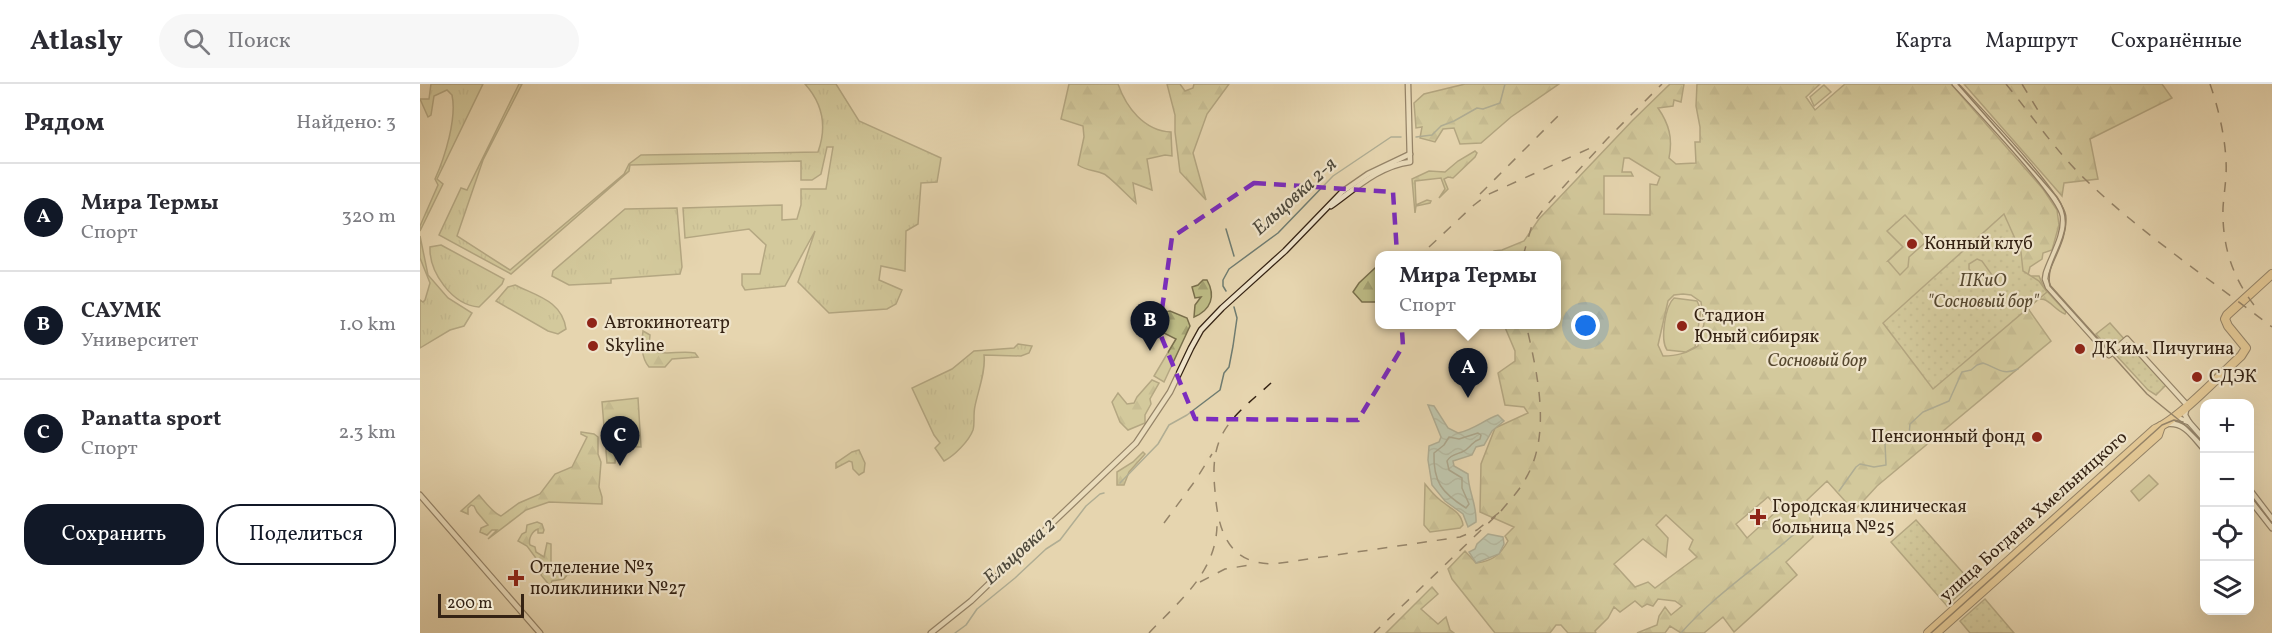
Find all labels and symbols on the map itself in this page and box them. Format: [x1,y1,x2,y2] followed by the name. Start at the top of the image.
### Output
[1246,151,1344,243] water label: Ельцовка 2-я
[1924,232,2033,257] place label: Конный клуб
[1905,237,1919,251] marker: Конный клуб
[1927,269,2040,315] park label: ПКиО "Сосновый бор"
[1130,302,1170,351] pin: B
[1694,304,1820,350] place label: Стадион Юный сибиряк
[604,311,730,336] place label: Автокинотеатр
[1571,311,1600,340] your location
[585,316,599,330] marker: Автокинотеатр
[1675,319,1689,333] marker: Стадион Юный сибиряк
[605,334,665,359] place label: Skyline
[2092,337,2234,362] place label: ДК им. Пичугина
[586,339,600,353] marker: Skyline
[2073,342,2087,356] marker: ДК им. Пичугина
[1448,348,1488,398] pin: A
[1767,349,1867,374] park label: Сосновый бор
[2209,365,2257,390] place label: СДЭК
[2190,370,2204,384] marker: СДЭК
[600,416,640,466] pin: C
[1871,425,2025,450] place label: Пенсионный фонд
[1935,426,2133,608] street label: улица Богдана Хмельницкого
[2030,430,2044,444] marker: Пенсионный фонд
[1772,495,1967,541] place label: Городская клиническая больница №25
[1749,508,1767,526] marker: Городская клиническая больница №25
[978,512,1062,592] water label: Ельцовка 2
[530,556,686,602] place label: Отделение №3 поликлиники №27
[507,569,525,587] marker: Отделение №3 поликлиники №27
[438,591,524,618] scale bar

